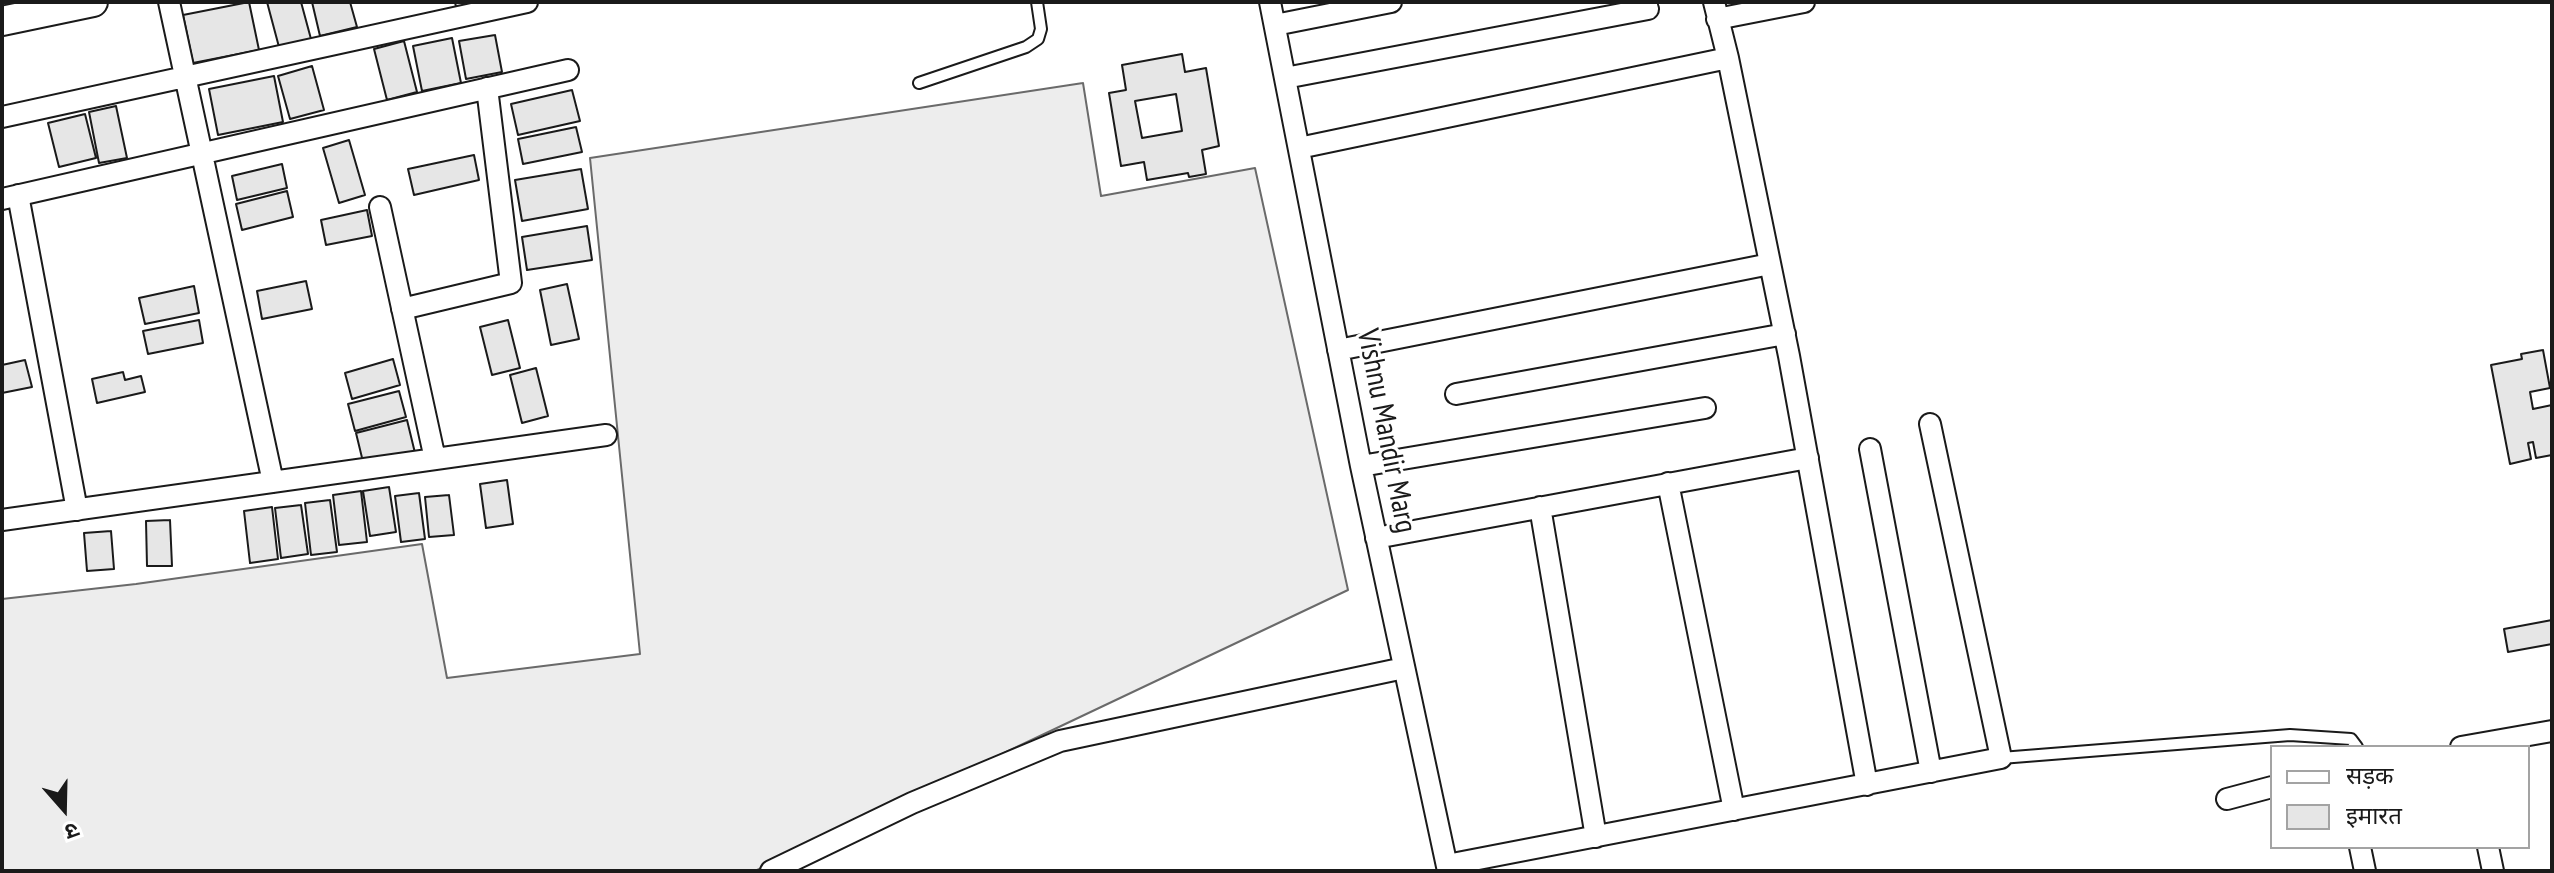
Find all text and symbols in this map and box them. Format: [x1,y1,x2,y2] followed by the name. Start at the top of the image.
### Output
[1349,326,1423,536] street label: Vishnu Mandir Marg
[2270,745,2530,849] legend
[2346,760,2394,791] text: सड़क
[24,769,104,849] north arrow
[2346,800,2402,831] text: इमारत
[61,816,83,847] text: उ

